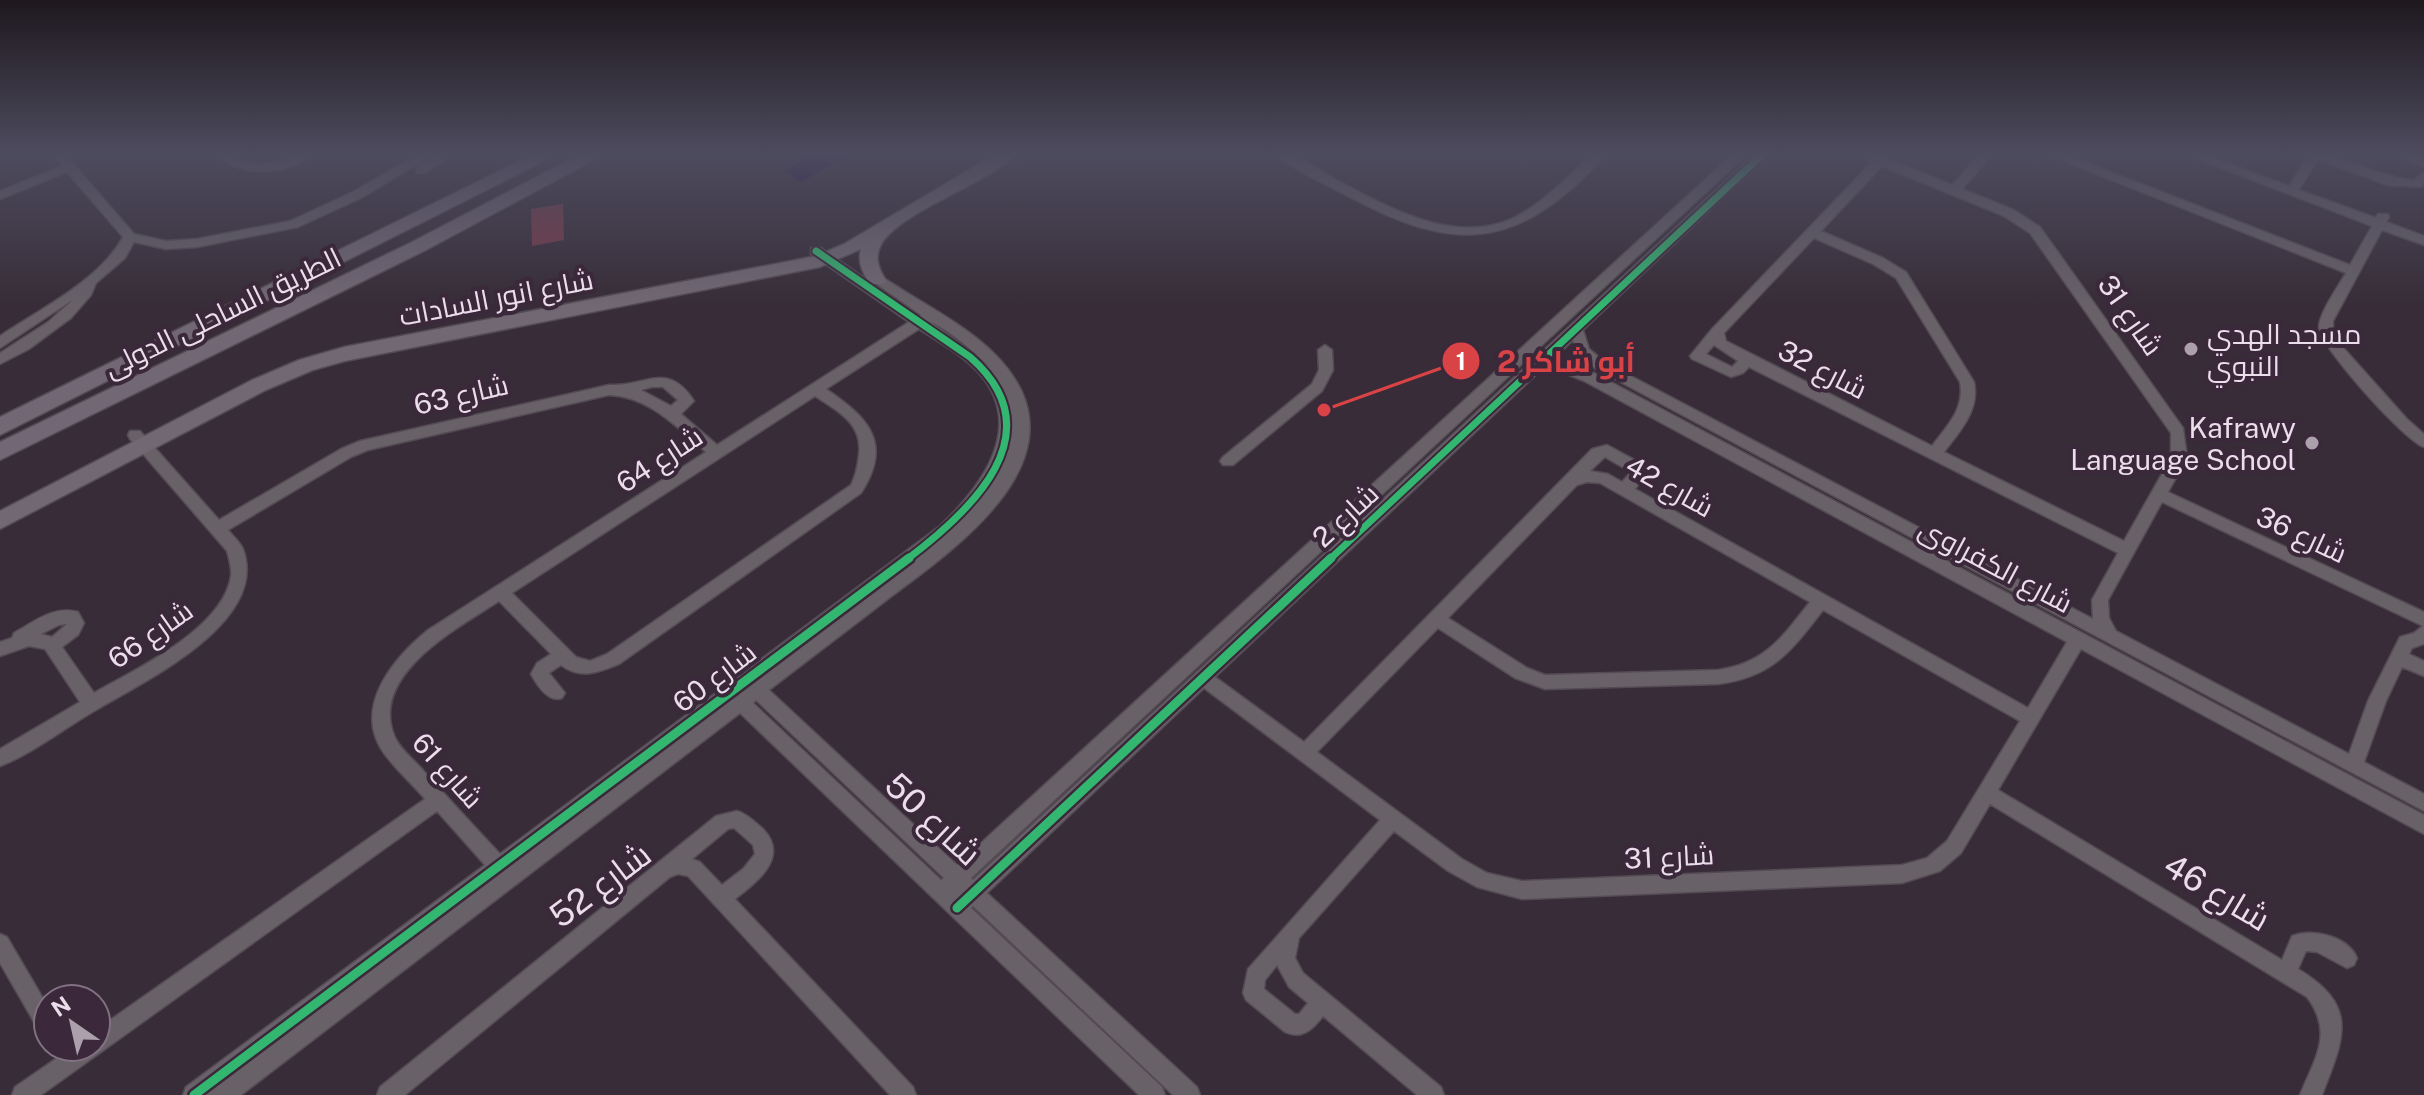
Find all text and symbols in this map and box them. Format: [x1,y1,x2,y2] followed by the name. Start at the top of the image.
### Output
[98,240,346,385] street label: الطريق الساحلى الدولى
[396,262,596,335] street label: شارع انور السادات
[2089,269,2170,363] street label: شارع 31
[2207,317,2362,388] place label: مسجد الهدي النبوي
[1772,333,1873,408] street label: شارع 32
[1441,334,1651,388] callout: أبو شاكر 2
[2182,340,2200,358] marker: مسجد الهدي النبوي
[1497,342,1635,380] text: أبو شاكر 2
[1456,347,1466,375] text: 1
[411,367,512,424] street label: شارع 63
[2070,411,2296,476] place label: Kafrawy Language School
[610,419,710,502] street label: شارع 64
[2303,434,2321,452] marker: Kafrawy Language School
[1619,448,1720,526] street label: شارع 42
[1305,476,1387,556] street label: شارع 2
[2250,499,2352,572] street label: شارع 36
[1912,511,2078,622] street label: شارع الكفراوى
[101,593,200,677] street label: شارع 66
[666,635,764,721] street label: شارع 60
[403,726,490,816] street label: شارع 61
[875,765,989,876] street label: شارع 50
[542,834,660,938] street label: شارع 52
[1623,837,1715,878] street label: شارع 31
[2155,845,2277,942] street label: شارع 46
[32,983,112,1063] north arrow
[46,991,75,1022] text: N

